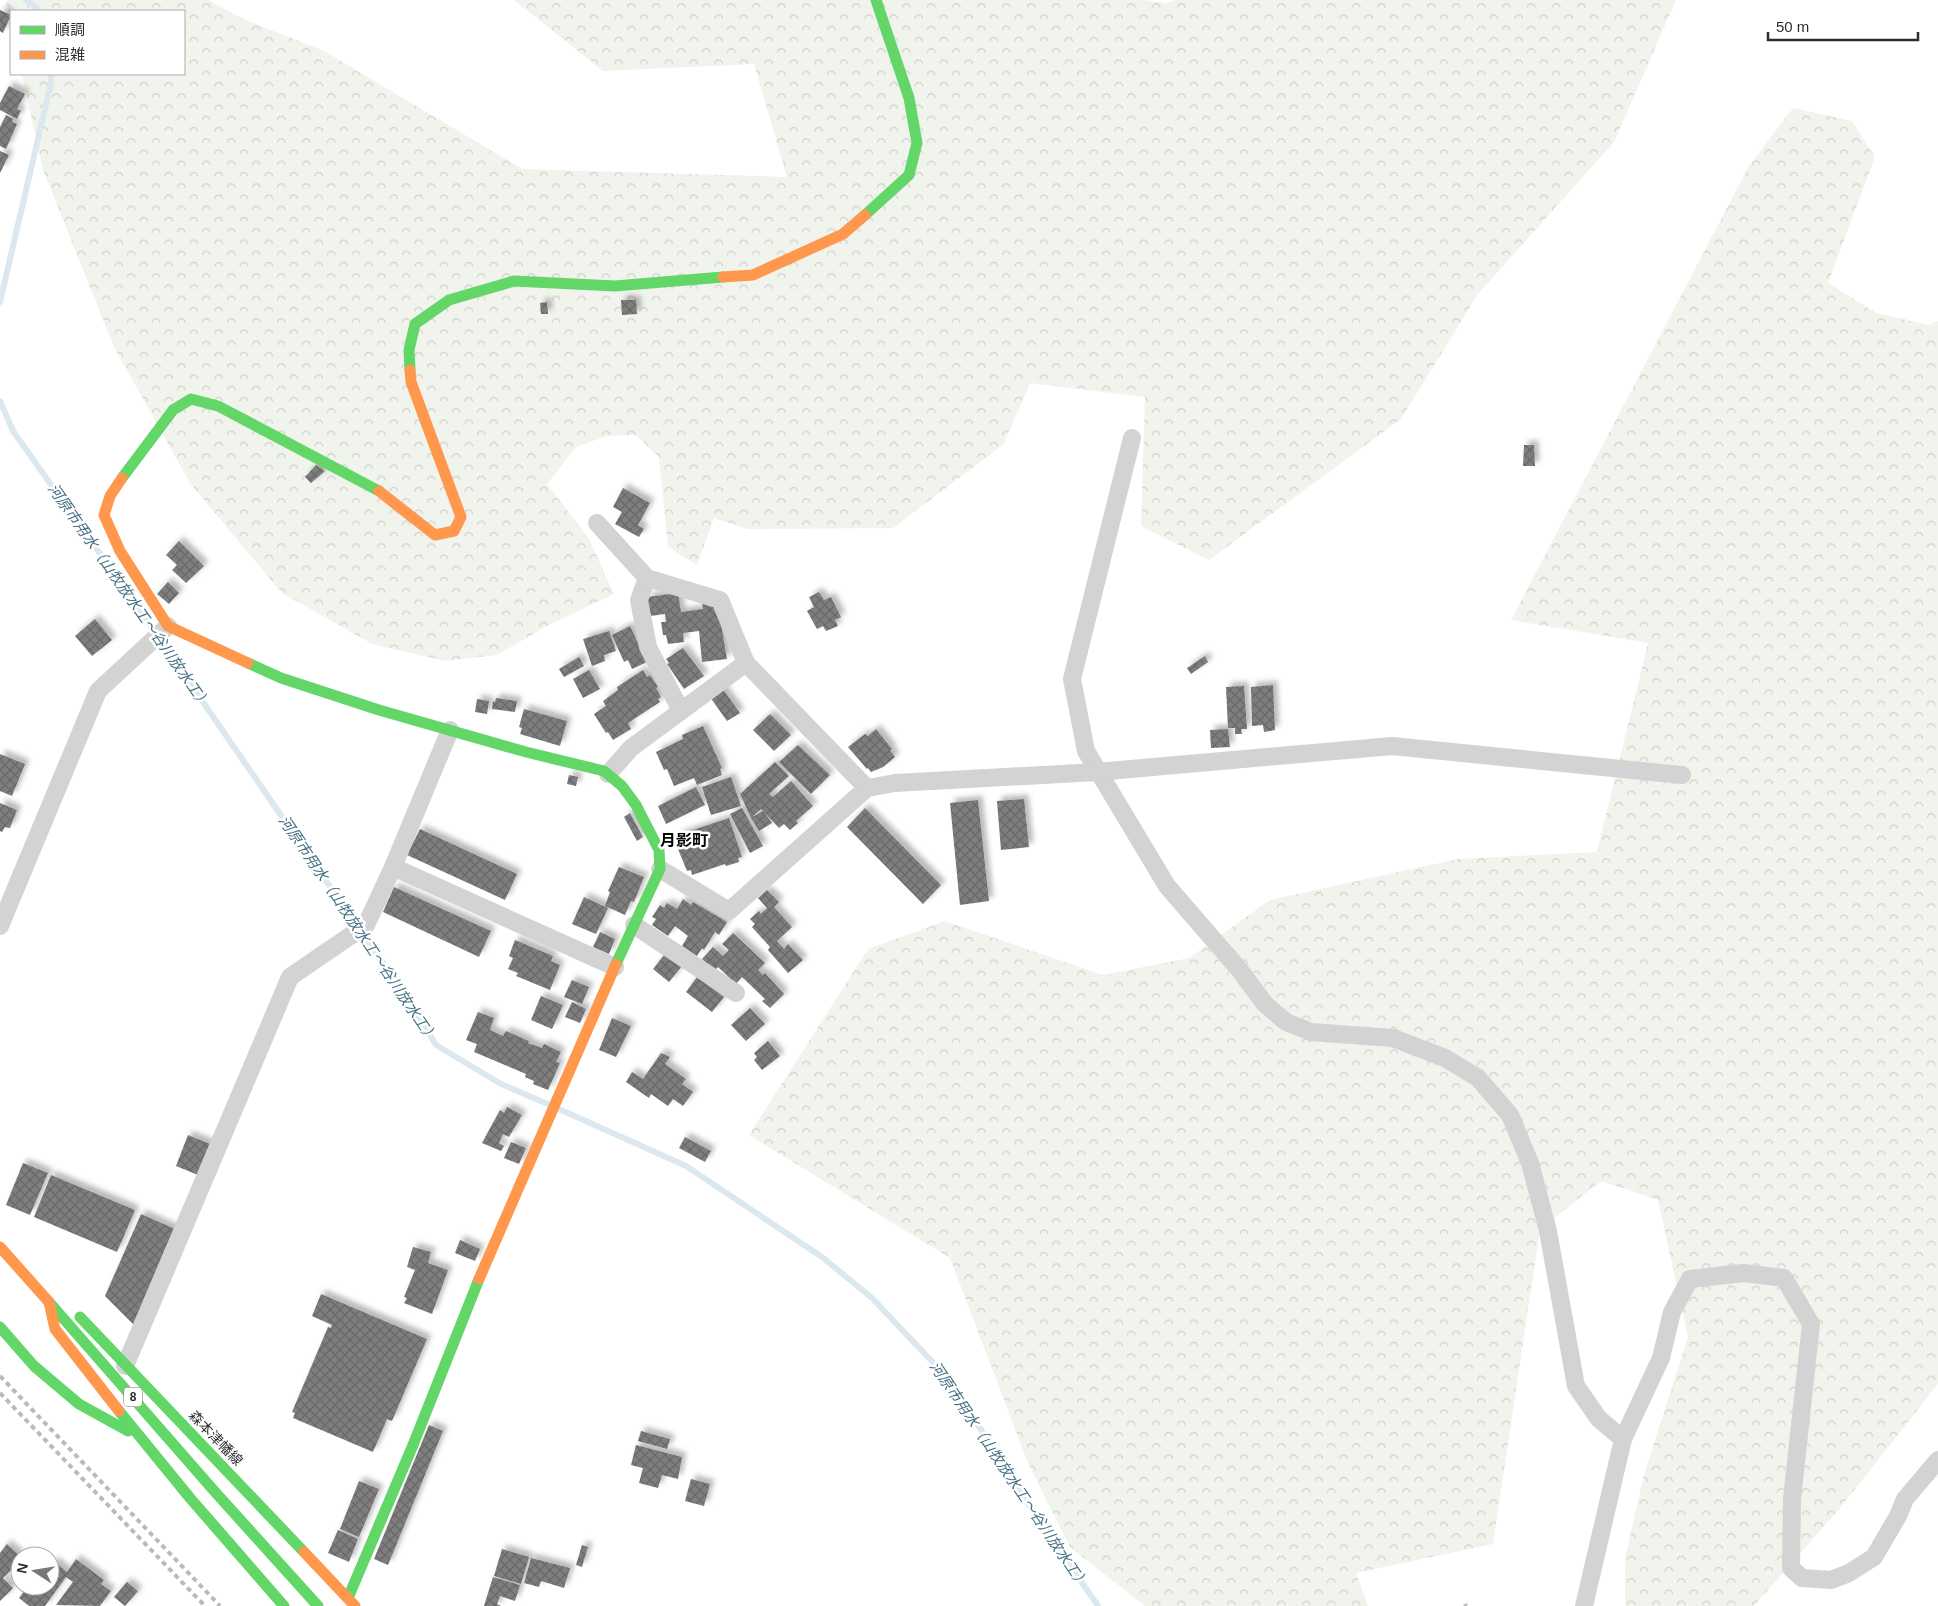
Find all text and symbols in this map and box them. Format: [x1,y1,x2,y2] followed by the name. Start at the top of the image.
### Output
[10,10,185,75] legend
[1768,10,1918,42] scale bar
[1776,18,1809,35] text: 50 m
[55,21,85,38] text: 順調
[55,46,85,63] text: 混雑
[45,480,214,711] water label: 河原市用水（山牧放水工～谷川放水工）
[276,812,441,1045] water label: 河原市用水（山牧放水工～谷川放水工）
[660,832,708,849] district label: 月影町
[927,1358,1092,1591] water label: 河原市用水（山牧放水工～谷川放水工）
[124,1388,142,1406] road number: 8
[186,1407,246,1469] street label: 森本津幡線
[10,1546,60,1596] north arrow
[13,1562,31,1575] text: N

